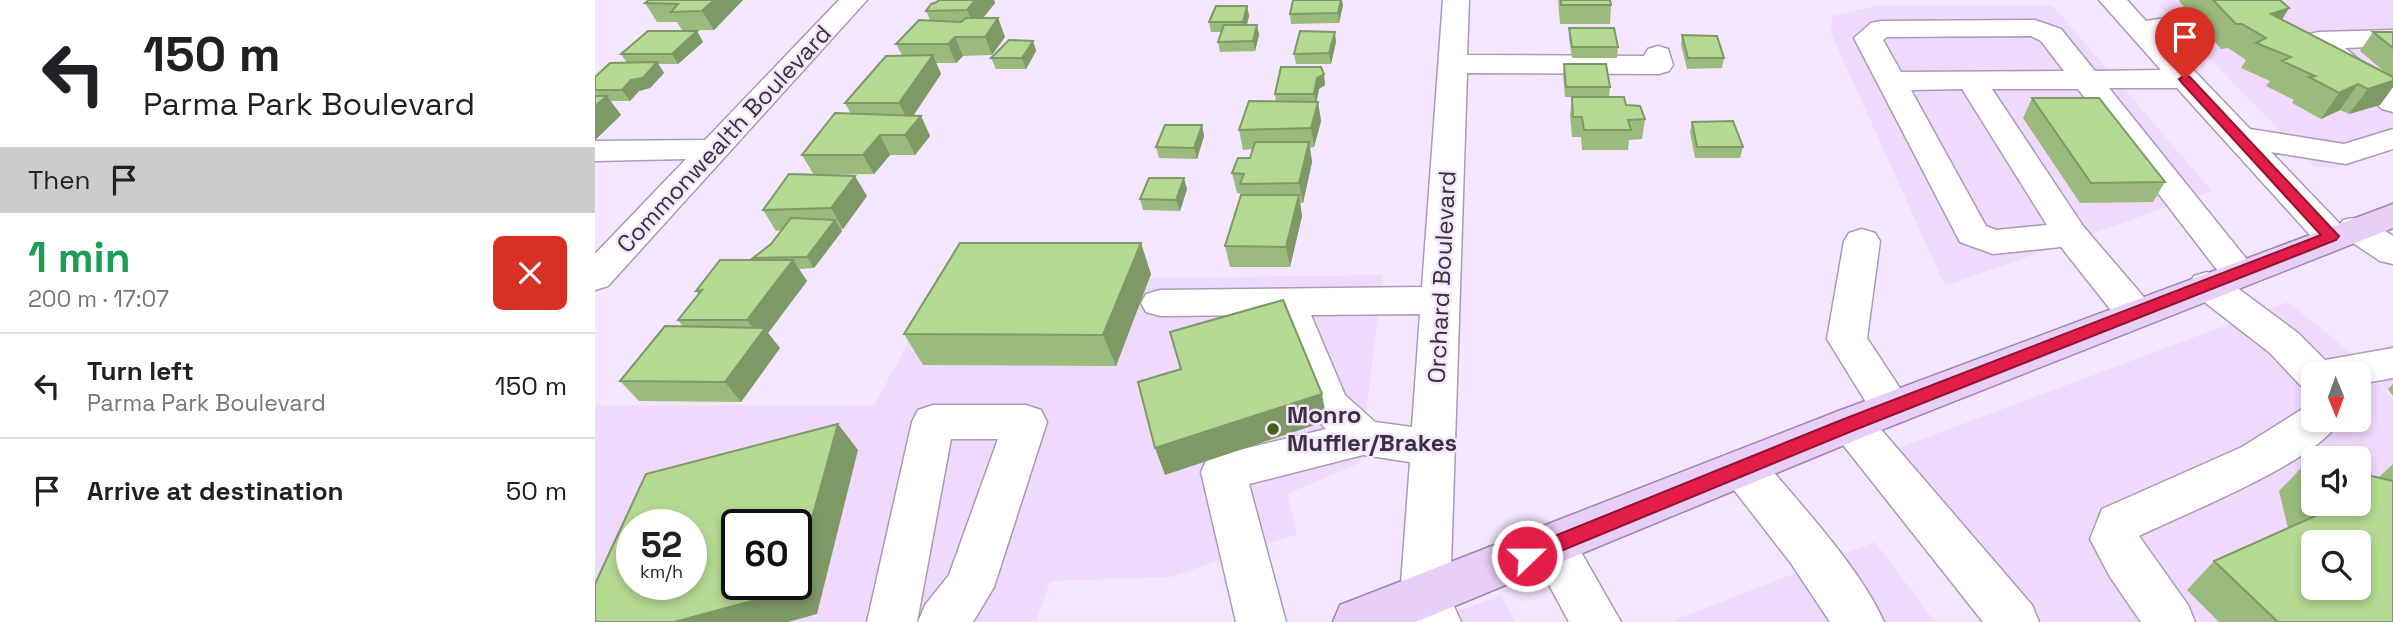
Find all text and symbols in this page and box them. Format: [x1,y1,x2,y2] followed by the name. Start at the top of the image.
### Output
[2155,7,2215,79] pin
[610,18,838,259] street label: Commonwealth Boulevard
[2166,18,2204,56] icon: arrive
[143,23,281,85] text: 150 m
[28,28,119,119] icon: left
[143,84,475,124] text: Parma Park Boulevard
[105,161,143,199] icon: arrive
[28,163,91,197] text: Then
[1420,170,1463,384] street label: Orchard Boulevard
[28,231,131,284] text: 1 min
[493,236,567,310] button: close
[28,284,169,314] text: 200 m · 17:07
[87,354,194,388] text: Turn left
[2301,362,2371,432] north arrow
[2301,362,2371,600] map controls
[28,367,66,405] icon: left
[495,369,567,403] text: 150 m
[87,388,326,418] text: Parma Park Boulevard
[1287,399,1457,458] place label: Monro Muffler/Brakes
[1265,421,1281,437] marker: Monro Muffler/Brakes
[2301,446,2371,516] button: sound
[28,472,66,510] icon: arrive
[87,474,344,508] text: Arrive at destination
[506,474,567,508] text: 50 m
[721,509,812,600] speed limit sign: 60
[1490,519,1564,593] position arrow
[641,523,682,567] text: 52
[2301,530,2371,600] button: search
[640,560,683,583] text: km/h

